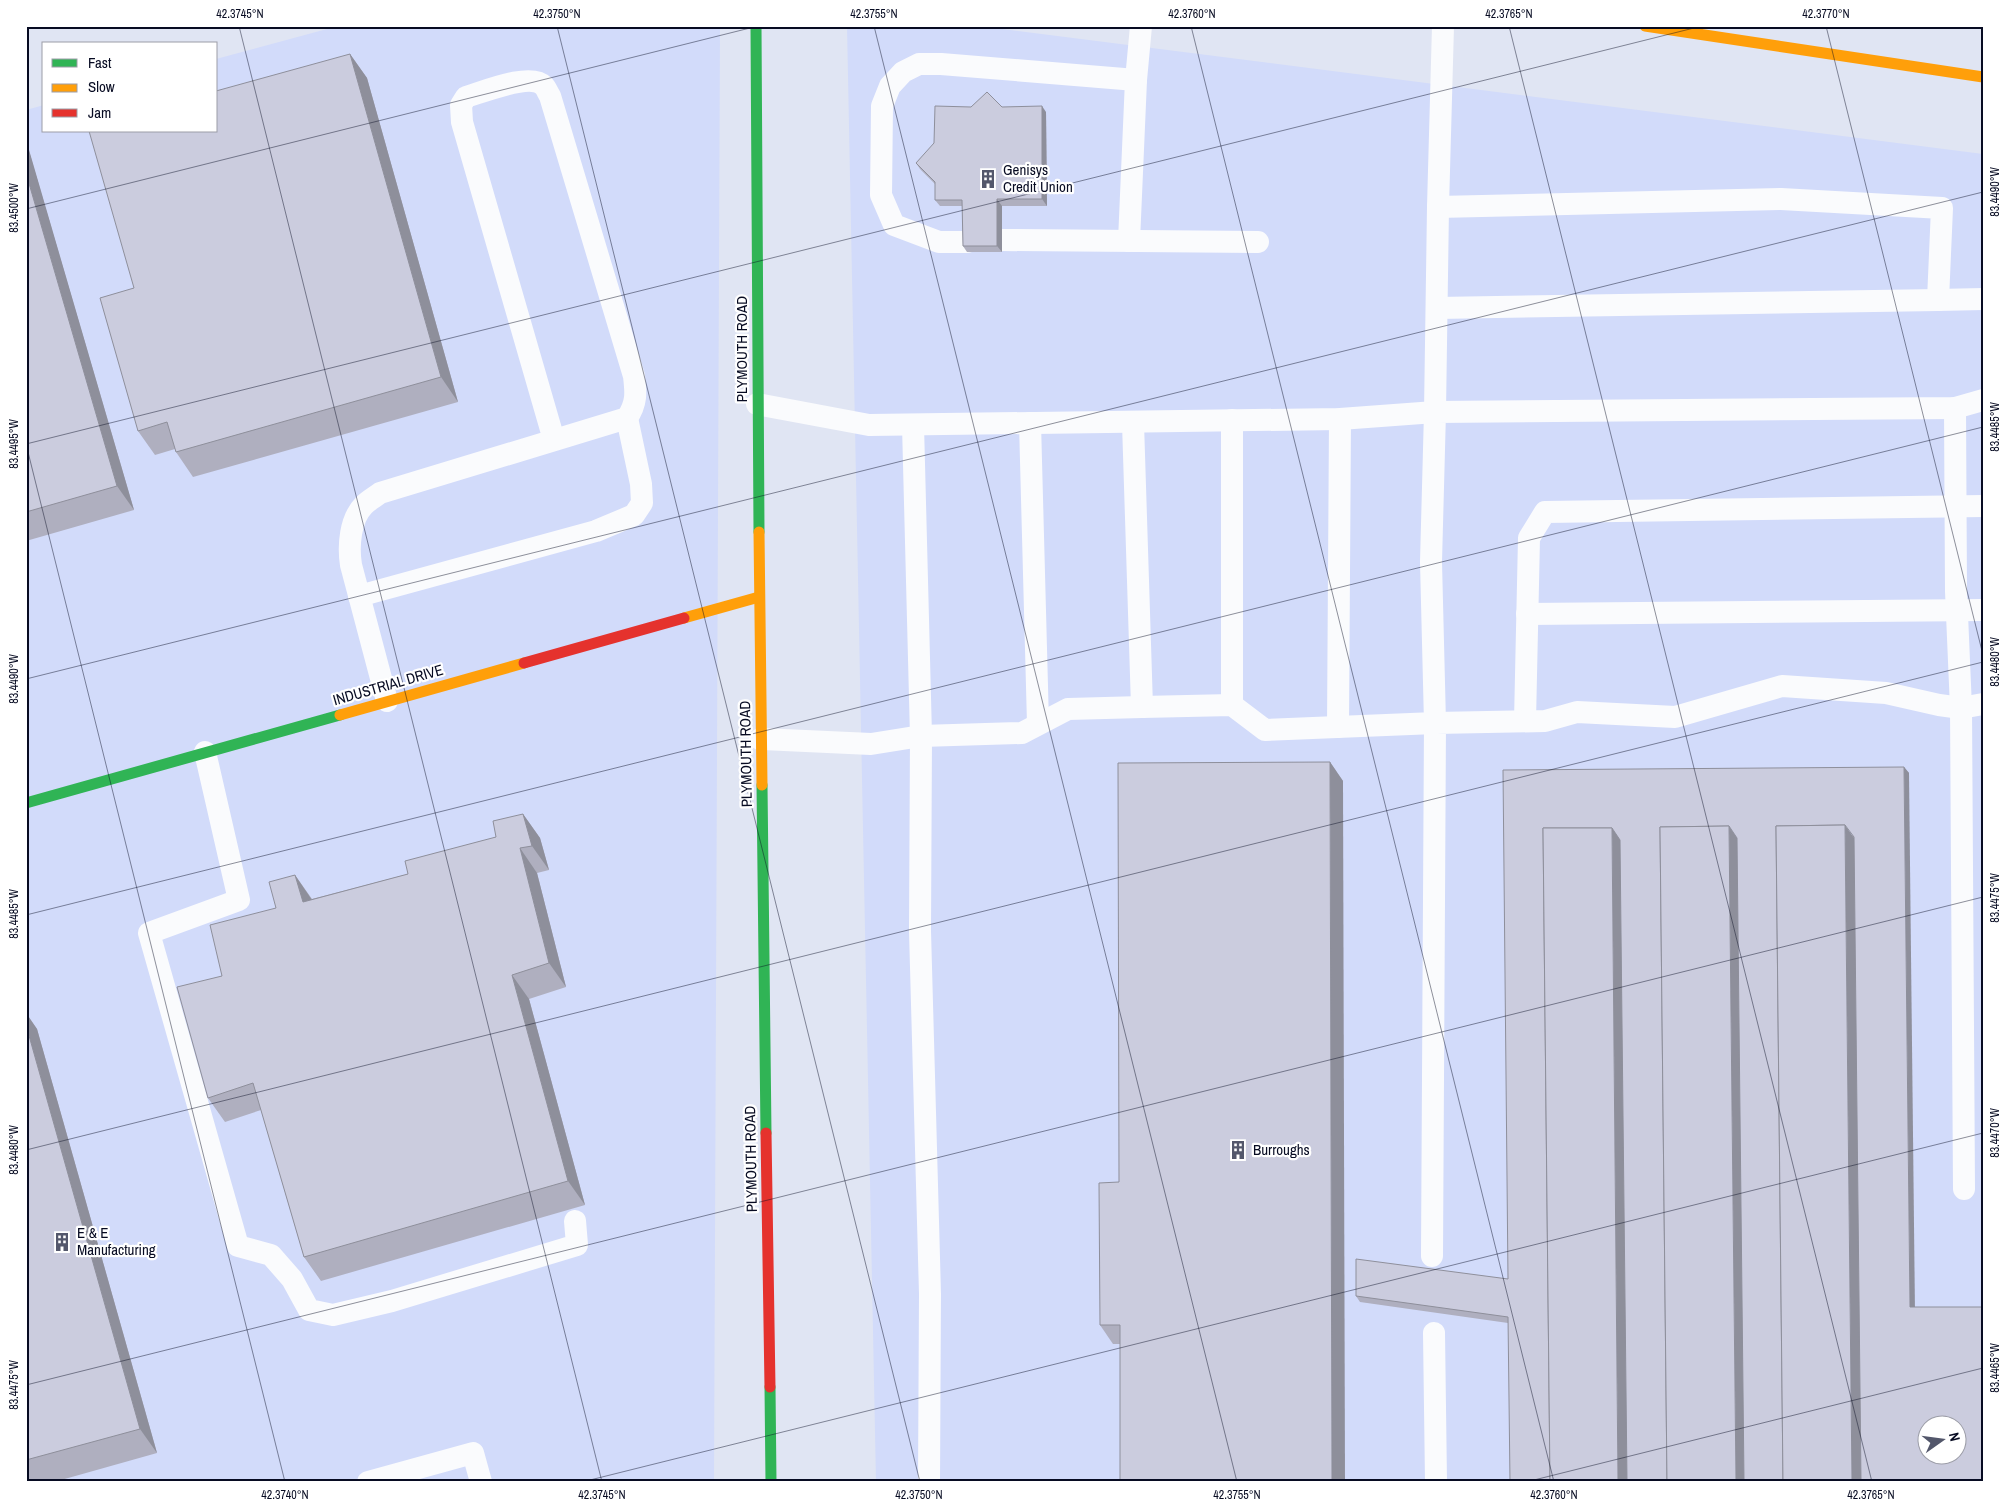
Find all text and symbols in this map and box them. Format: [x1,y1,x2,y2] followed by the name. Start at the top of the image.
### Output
[216,6,264,22] text: 42.3745°N
[533,6,581,22] text: 42.3750°N
[850,6,898,22] text: 42.3755°N
[1168,6,1216,22] text: 42.3760°N
[1485,6,1533,22] text: 42.3765°N
[1802,6,1850,22] text: 42.3770°N
[42,42,218,132] legend
[88,52,112,73] text: Fast
[88,76,115,97] text: Slow
[88,102,111,123] text: Jam
[1003,159,1073,197] place label: Genisys Credit Union
[1987,166,2003,217] text: 83.4490°W
[977,168,999,190] building icon: Genisys Credit Union
[6,182,22,233] text: 83.4500°W
[731,296,752,402] street label: PLYMOUTH ROAD
[1987,401,2003,452] text: 83.4485°W
[6,418,22,469] text: 83.4495°W
[1987,636,2003,687] text: 83.4480°W
[6,653,22,704] text: 83.4490°W
[330,659,445,710] street label: INDUSTRIAL DRIVE
[734,701,757,807] street label: PLYMOUTH ROAD
[1987,872,2003,923] text: 83.4475°W
[6,888,22,939] text: 83.4485°W
[739,1106,762,1212] street label: PLYMOUTH ROAD
[1987,1107,2003,1158] text: 83.4470°W
[6,1124,22,1175] text: 83.4480°W
[1227,1139,1249,1161] building icon: Burroughs
[1253,1139,1310,1160] place label: Burroughs
[77,1222,156,1260] place label: E & E Manufacturing
[51,1231,73,1253] building icon: E & E Manufacturing
[1987,1342,2003,1393] text: 83.4465°W
[6,1359,22,1410] text: 83.4475°W
[1916,1416,1966,1466] north arrow
[1945,1431,1964,1443] text: N
[261,1487,309,1503] text: 42.3740°N
[578,1487,626,1503] text: 42.3745°N
[895,1487,943,1503] text: 42.3750°N
[1213,1487,1261,1503] text: 42.3755°N
[1530,1487,1578,1503] text: 42.3760°N
[1847,1487,1895,1503] text: 42.3765°N

